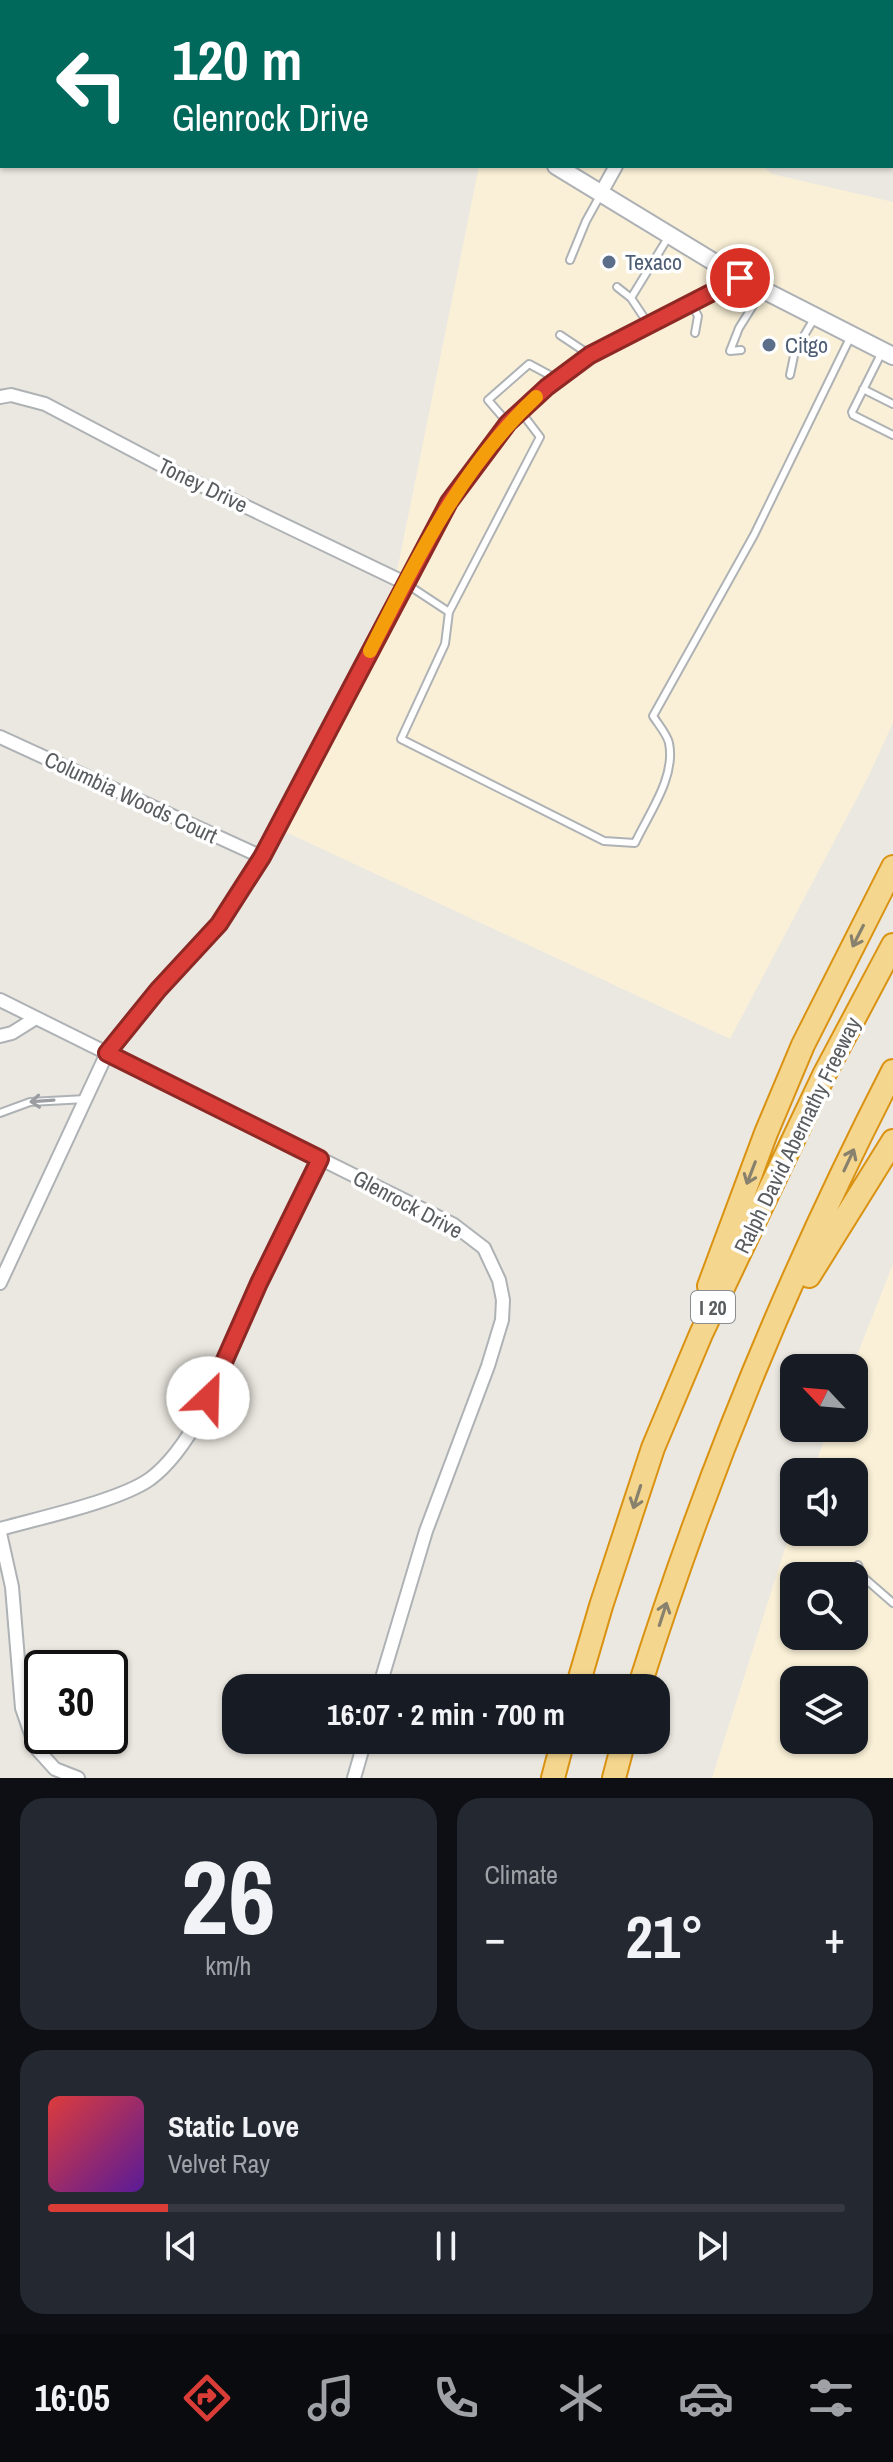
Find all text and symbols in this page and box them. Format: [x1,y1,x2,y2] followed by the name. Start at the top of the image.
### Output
[172,22,302,97] text: 120 m
[40,32,144,136] icon: left
[172,94,369,142] text: Glenrock Drive
[706,244,774,312] pin
[625,247,682,277] place label: Texaco
[600,253,618,271] marker: Texaco
[718,256,762,300] icon: arrive
[785,330,828,360] place label: Citgo
[760,336,778,354] marker: Citgo
[153,450,253,520] street label: Toney Drive
[40,744,222,850] street label: Columbia Woods Court
[850,924,865,948] one-way arrow
[727,1012,867,1258] street label: Ralph David Abernathy Freeway
[29,1094,56,1109] one-way arrow
[842,1149,857,1173] one-way arrow
[743,1160,757,1185] one-way arrow
[348,1163,468,1245] street label: Glenrock Drive
[691,1291,735,1323] road number: I 20
[780,1354,868,1442] north arrow
[780,1354,868,1754] map controls
[166,1356,250,1440] position arrow
[780,1458,868,1546] button: sound
[628,1485,643,1510] one-way arrow
[780,1562,868,1650] button: search
[656,1601,671,1627] one-way arrow
[24,1650,128,1754] speed limit sign: 30
[780,1666,868,1754] button: layers
[327,1694,565,1734] text: 16:07 · 2 min · 700 m
[181,1826,276,1966] text: 26
[485,1857,558,1892] text: Climate
[625,1896,704,1977] text: 21°
[485,1907,506,1967] text: −
[824,1907,845,1967] text: +
[205,1948,251,1983] text: km/h
[168,2106,299,2146] text: Static Love
[168,2146,270,2181] text: Velvet Ray
[159,2224,203,2268] icon: previous
[424,2224,468,2268] icon: pause
[690,2224,734,2268] icon: next
[179,2370,235,2426] icon: directions
[303,2370,359,2426] icon: music
[428,2370,484,2426] icon: phone
[553,2370,609,2426] icon: climate
[678,2370,734,2426] icon: car
[803,2370,859,2426] icon: filters
[34,2374,110,2422] text: 16:05

